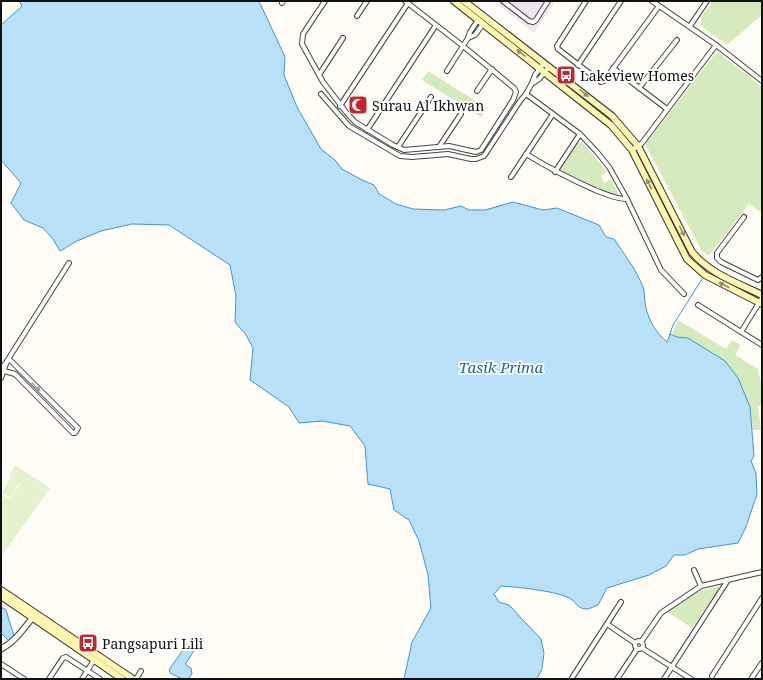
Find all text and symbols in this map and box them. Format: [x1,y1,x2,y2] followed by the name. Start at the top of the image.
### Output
[515,49,526,58] one-way arrow
[555,64,577,86] bus stop icon: Lakeview Homes
[580,66,694,85] place label: Lakeview Homes
[578,89,589,97] one-way arrow
[347,94,369,116] mosque icon: Surau Al Ikhwan
[372,96,484,115] place label: Surau Al Ikhwan
[646,178,652,189] one-way arrow
[678,225,685,237] one-way arrow
[719,281,730,288] one-way arrow
[459,357,544,377] water label: Tasik Prima
[31,382,41,392] one-way arrow
[77,632,99,654] bus stop icon: Pangsapuri Lili
[102,634,204,653] place label: Pangsapuri Lili

